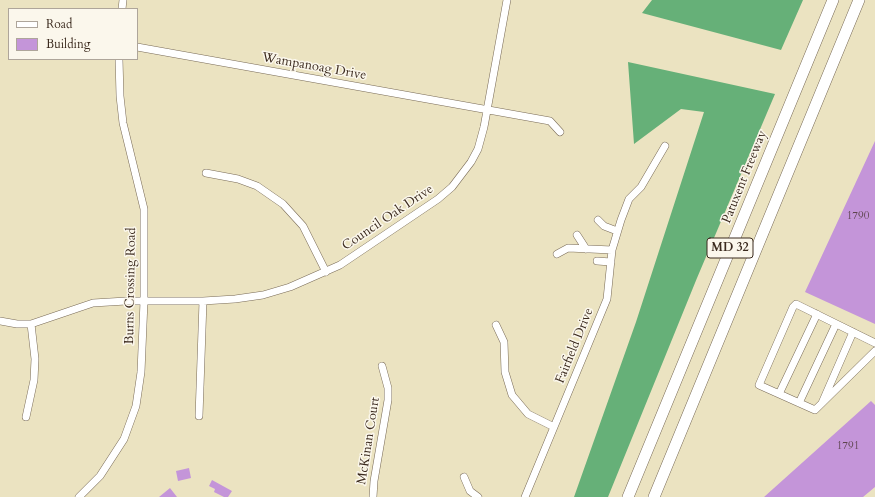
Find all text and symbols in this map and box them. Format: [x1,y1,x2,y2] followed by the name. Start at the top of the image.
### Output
[8,8,138,60] legend
[46,16,72,32] text: Road
[46,36,90,52] text: Building
[261,50,367,84] street label: Wampanoag Drive
[719,128,771,226] street label: Patuxent Freeway
[339,182,437,254] street label: Council Oak Drive
[847,209,869,223] house number: 1790
[122,228,140,344] street label: Burns Crossing Road
[707,238,753,258] road number: MD 32
[553,306,597,386] street label: Fairfield Drive
[354,396,384,486] street label: McKinan Court
[837,439,859,453] house number: 1791

